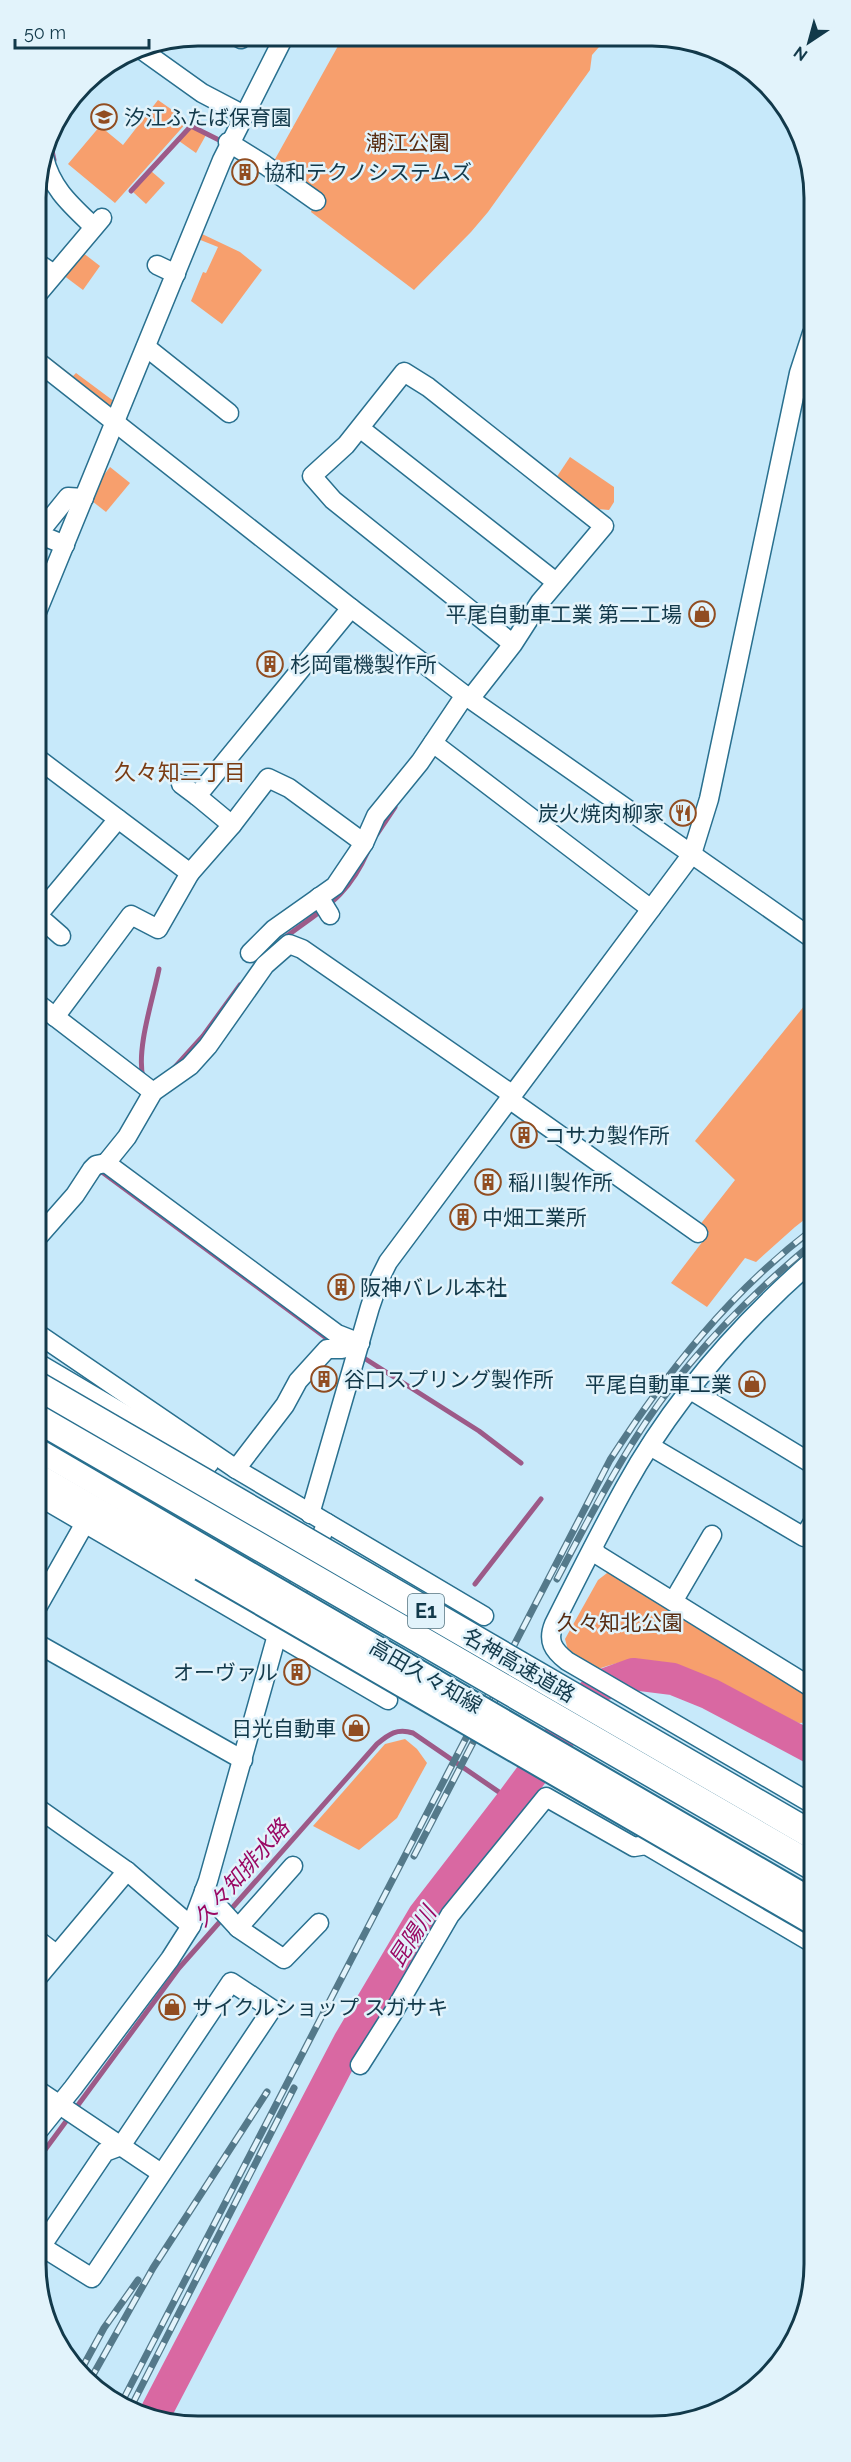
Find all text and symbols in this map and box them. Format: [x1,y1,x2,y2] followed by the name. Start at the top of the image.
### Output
[15,12,148,50] scale bar
[779,12,839,72] north arrow
[24,22,66,43] text: 50 m
[790,42,811,65] text: N
[89,102,119,132] school or university icon: 汐江ふたば保育園
[124,105,292,130] place label: 汐江ふたば保育園
[366,130,450,155] park label: 潮江公園
[230,157,260,187] building icon: 協和テクノシステムズ
[264,160,472,185] place label: 協和テクノシステムズ
[687,599,717,629] shop icon: 平尾自動車工業 第二工場
[446,602,682,627] place label: 平尾自動車工業 第二工場
[255,649,285,679] building icon: 杉岡電機製作所
[290,652,437,677] place label: 杉岡電機製作所
[114,759,246,785] district label: 久々知三丁目
[668,798,698,828] restaurant icon: 炭火焼肉柳家
[538,801,664,826] place label: 炭火焼肉柳家
[509,1120,539,1150] building icon: コサカ製作所
[544,1123,670,1148] place label: コサカ製作所
[473,1167,503,1197] building icon: 稲川製作所
[508,1170,613,1195] place label: 稲川製作所
[448,1202,478,1232] building icon: 中畑工業所
[482,1205,587,1230] place label: 中畑工業所
[326,1272,356,1302] building icon: 阪神バレル本社
[360,1275,507,1300] place label: 阪神バレル本社
[309,1364,339,1394] building icon: 谷口スプリング製作所
[344,1367,554,1392] place label: 谷口スプリング製作所
[737,1369,767,1399] shop icon: 平尾自動車工業
[585,1372,732,1397] place label: 平尾自動車工業
[408,1594,444,1628] road number: E1
[557,1610,683,1635] park label: 久々知北公園
[458,1623,580,1707] street label: 名神高速道路
[365,1634,487,1718] street label: 高田久々知線
[282,1657,312,1687] building icon: オーヴァル
[173,1660,278,1685] place label: オーヴァル
[341,1713,371,1743] shop icon: 日光自動車
[231,1716,336,1741] place label: 日光自動車
[188,1813,295,1931] water label: 久々知排水路
[383,1900,442,1971] water label: 昆陽川
[157,1992,187,2022] shop icon: サイクルショップ スガサキ
[192,1995,448,2020] place label: サイクルショップ スガサキ

